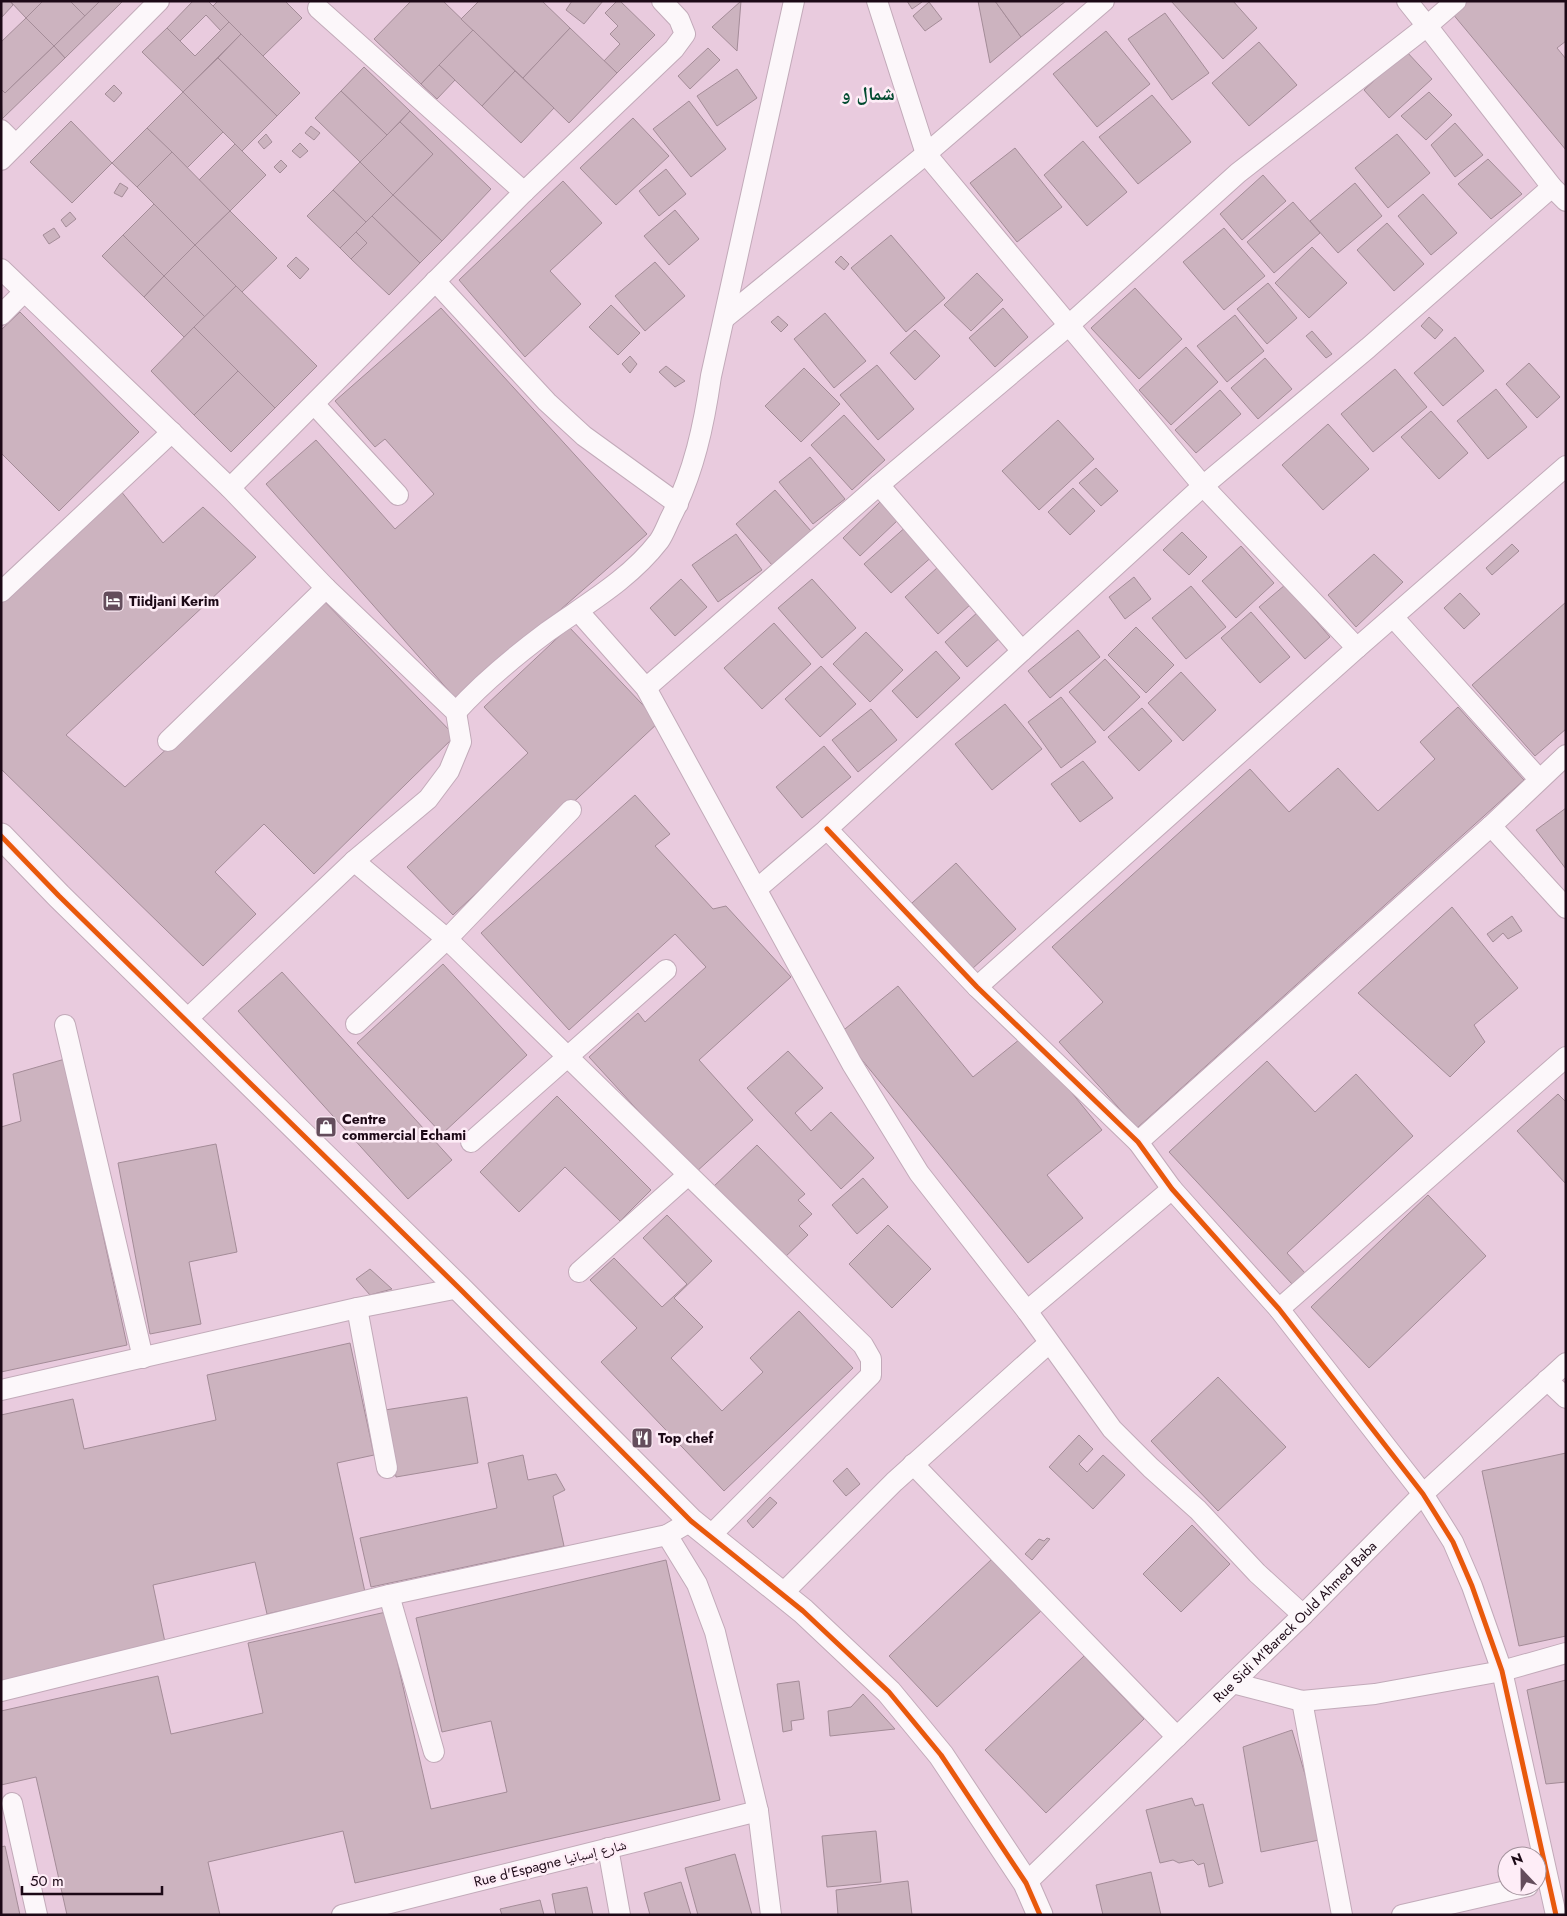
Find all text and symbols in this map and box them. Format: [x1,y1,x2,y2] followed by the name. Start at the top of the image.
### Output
[841,80,895,107] district label: شمال و
[101,589,125,613] hotel icon: Tiidjani Kerim
[129,591,219,611] place label: Tiidjani Kerim
[342,1109,466,1145] place label: Centre commercial Echami
[314,1115,338,1139] shop icon: Centre commercial Echami
[630,1426,654,1450] restaurant icon: Top chef
[658,1428,714,1448] place label: Top chef
[1209,1536,1381,1707] street label: Rue Sidi M'Bareck Ould Ahmed Baba
[472,1834,628,1892] street label: Rue d'Espagne شارع إسبانيا
[1497,1846,1547,1896] north arrow
[1508,1848,1526,1870] text: N
[22,1864,162,1896] scale bar
[30,1870,64,1892] text: 50 m

